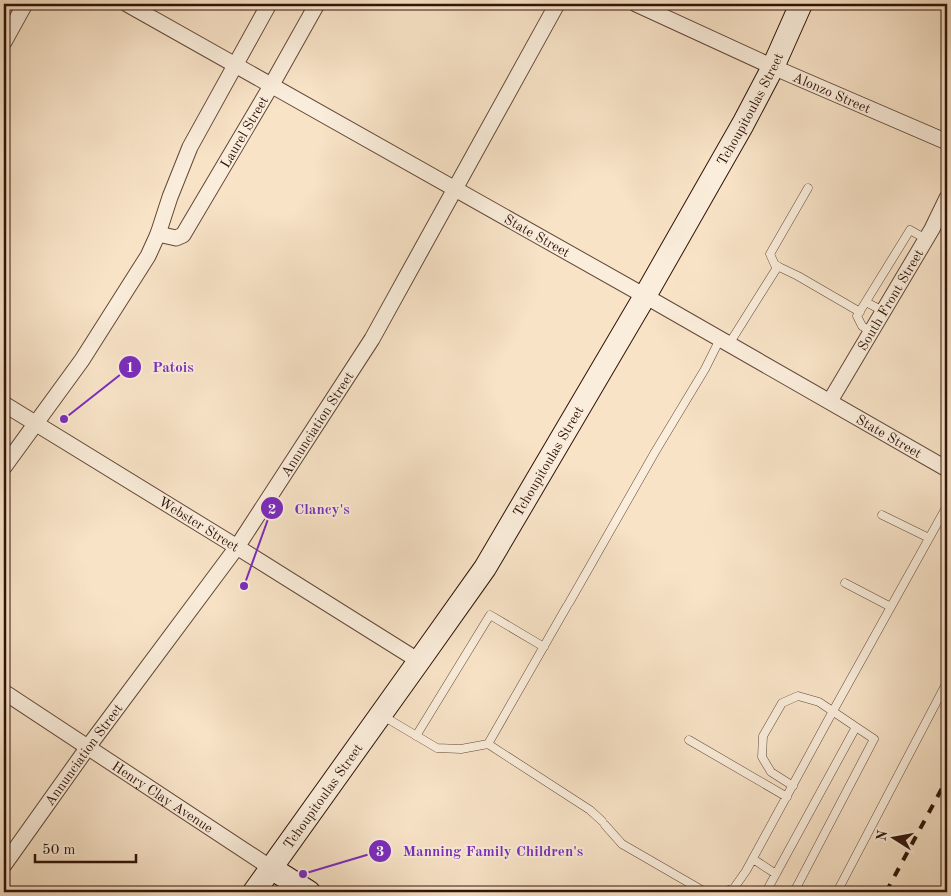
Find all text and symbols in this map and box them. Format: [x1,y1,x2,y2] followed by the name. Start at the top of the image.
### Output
[715,51,786,168] street label: Tchoupitoulas Street
[791,70,873,116] street label: Alonzo Street
[218,94,271,171] street label: Laurel Street
[502,212,572,260] street label: State Street
[856,247,927,353] street label: South Front Street
[118,352,204,382] callout: Patois
[126,361,134,376] text: 1
[152,361,194,376] text: Patois
[279,369,357,479] street label: Annunciation Street
[511,404,587,519] street label: Tchoupitoulas Street
[854,413,924,461] street label: State Street
[259,493,359,523] callout: Clancy's
[156,495,241,555] street label: Webster Street
[268,503,276,518] text: 2
[294,503,350,518] text: Clancy's
[43,702,126,809] street label: Annunciation Street
[281,741,366,852] street label: Tchoupitoulas Street
[109,759,215,836] street label: Henry Clay Avenue
[868,814,918,864] north arrow
[874,829,890,842] text: N
[35,831,136,863] scale bar
[367,836,593,866] callout: Manning Family Children's
[42,843,76,858] text: 50 m
[376,845,384,860] text: 3
[403,845,583,860] text: Manning Family Children's

